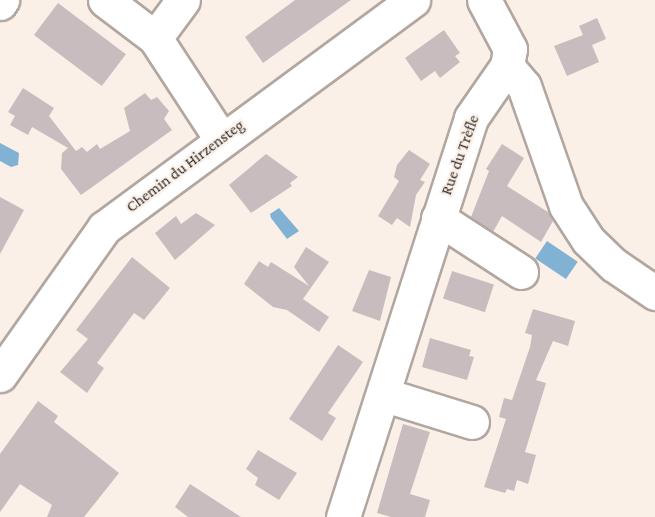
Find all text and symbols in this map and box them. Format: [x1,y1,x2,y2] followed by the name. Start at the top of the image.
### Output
[437,112,483,198] street label: Rue du Trèfle
[122,115,248,217] street label: Chemin du Hirzensteg

